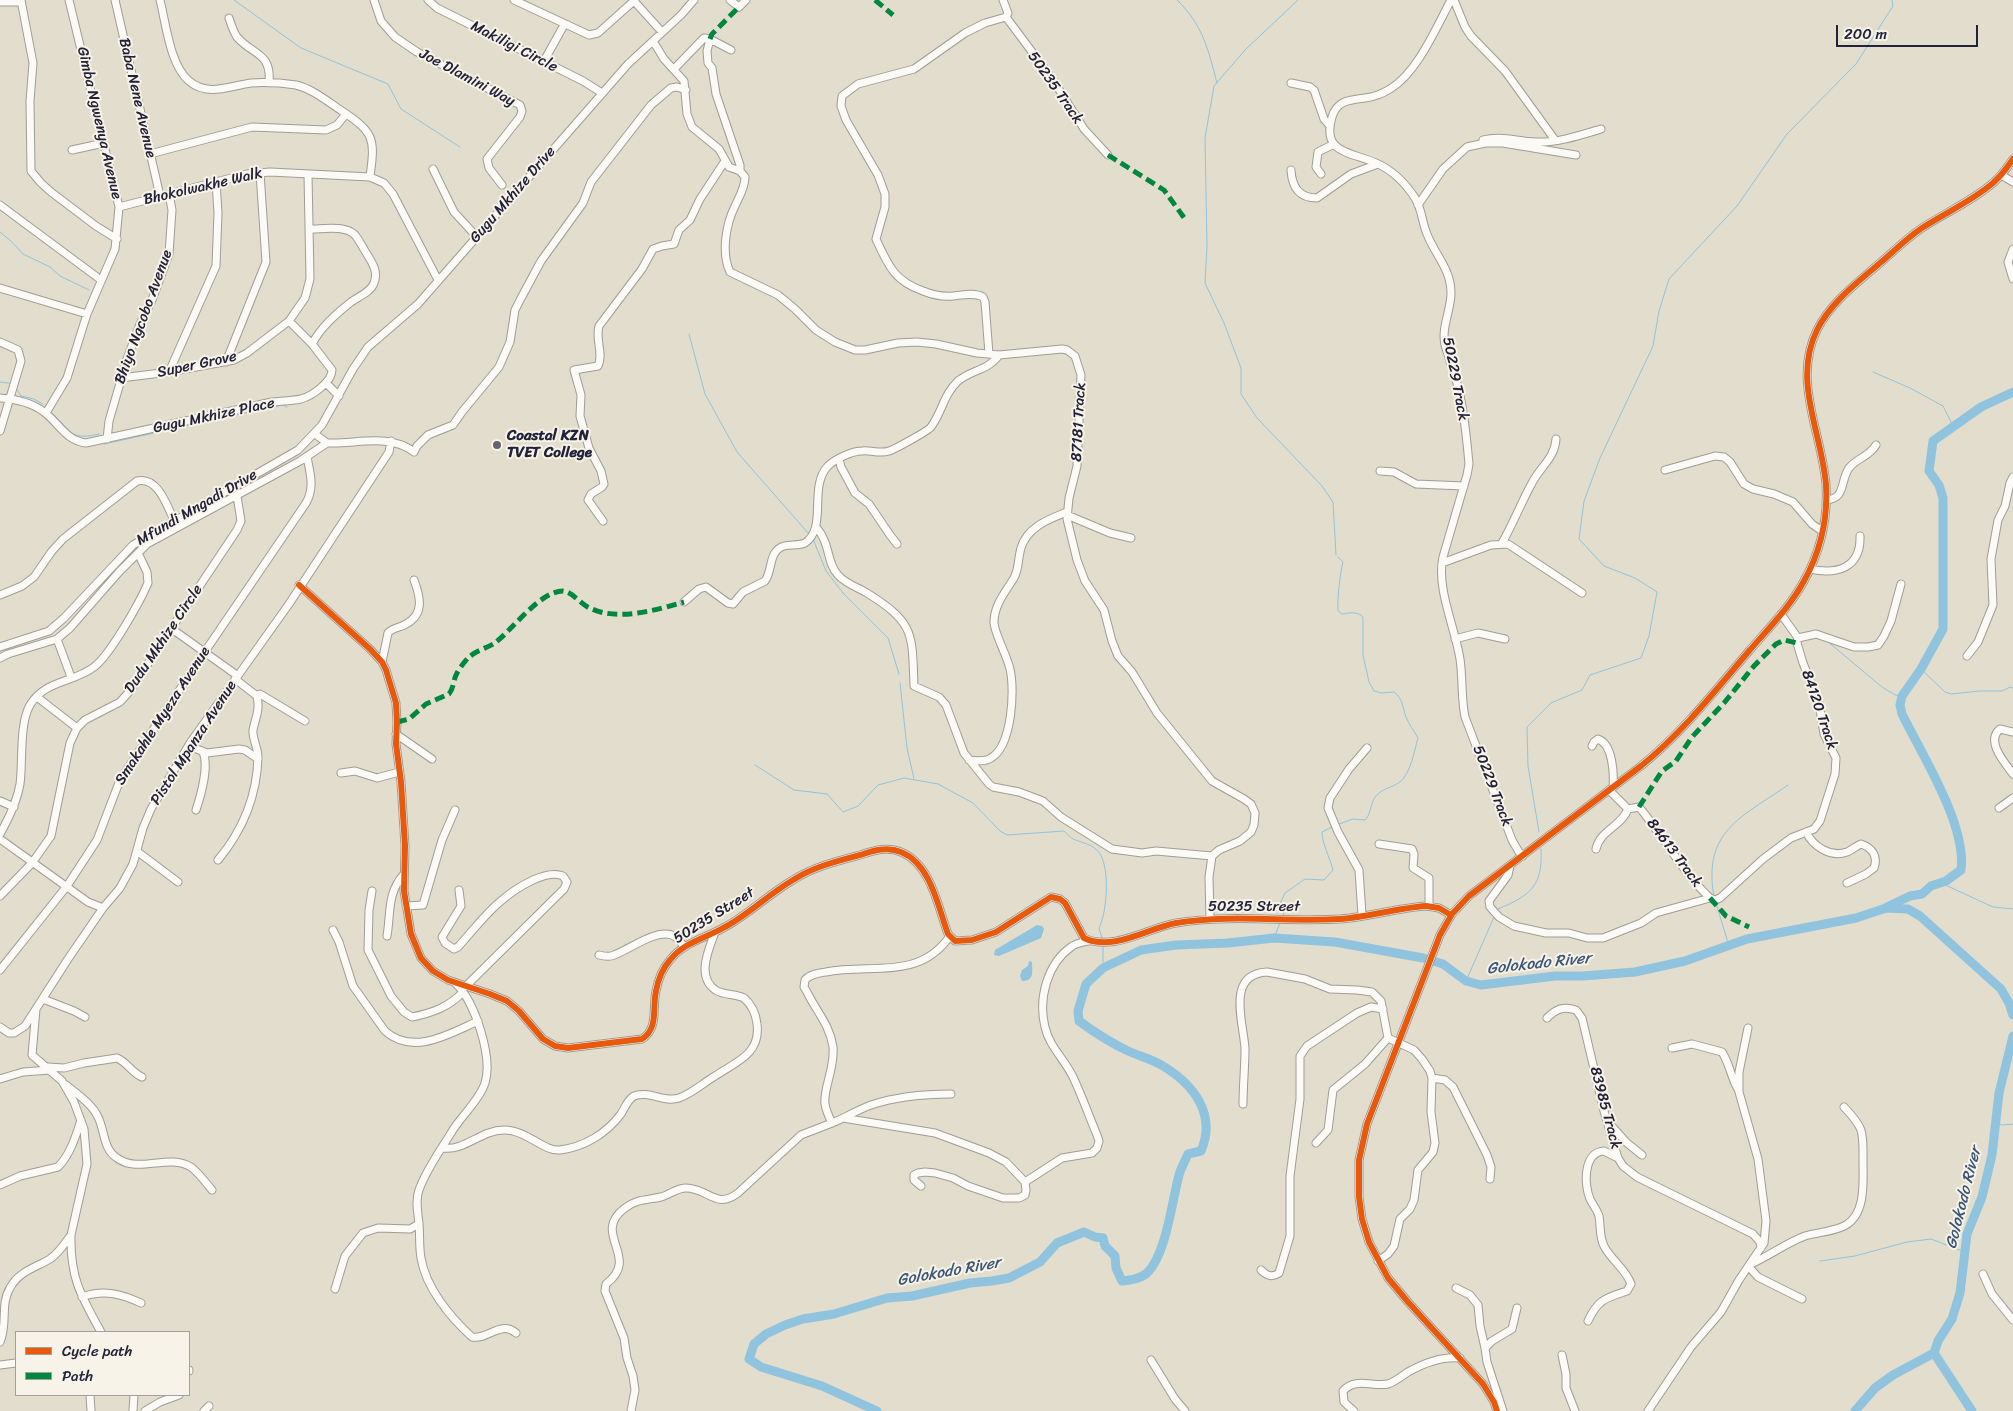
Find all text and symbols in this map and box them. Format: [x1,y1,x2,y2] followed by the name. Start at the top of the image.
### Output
[1838,15,1980,47] scale bar
[468,17,560,77] street label: Makiligi Circle
[1844,21,1887,47] text: 200 m
[114,36,160,160] street label: Baba Nene Avenue
[73,45,125,201] street label: Gimba Ngwenya Avenue
[416,45,518,111] street label: Joe Dlamini Way
[1023,48,1087,128] street label: 50235 Track
[466,143,560,247] street label: Gugu Mkhize Drive
[142,165,264,209] street label: Bhokolwakhe Walk
[111,248,177,386] street label: Bhiyo Ngcobo Avenue
[1438,335,1472,423] street label: 50229 Track
[156,348,238,382] street label: Super Grove
[1068,382,1090,462] street label: 87181 Track
[152,394,276,438] street label: Gugu Mkhize Place
[507,427,592,462] place label: Coastal KZN TVET College
[491,439,503,451] marker: Coastal KZN TVET College
[133,466,261,550] street label: Mfundi Mngadi Drive
[121,581,207,697] street label: Dudu Mkhize Circle
[111,643,215,789] street label: Smakahle Myeza Avenue
[1797,668,1841,752] street label: 84120 Track
[147,677,241,809] street label: Pistol Mpanza Avenue
[1468,743,1516,829] street label: 50229 Track
[1642,815,1706,891] street label: 84613 Track
[670,884,758,948] street label: 50235 Street
[1208,898,1300,916] street label: 50235 Street
[1486,949,1592,979] water label: Golokodo River
[1585,1065,1625,1151] street label: 83985 Track
[1942,1145,1986,1251] water label: Golokodo River
[896,1253,1002,1291] water label: Golokodo River
[15,1331,190,1396] legend
[62,1338,132,1364] text: Cycle path
[62,1363,93,1389] text: Path

